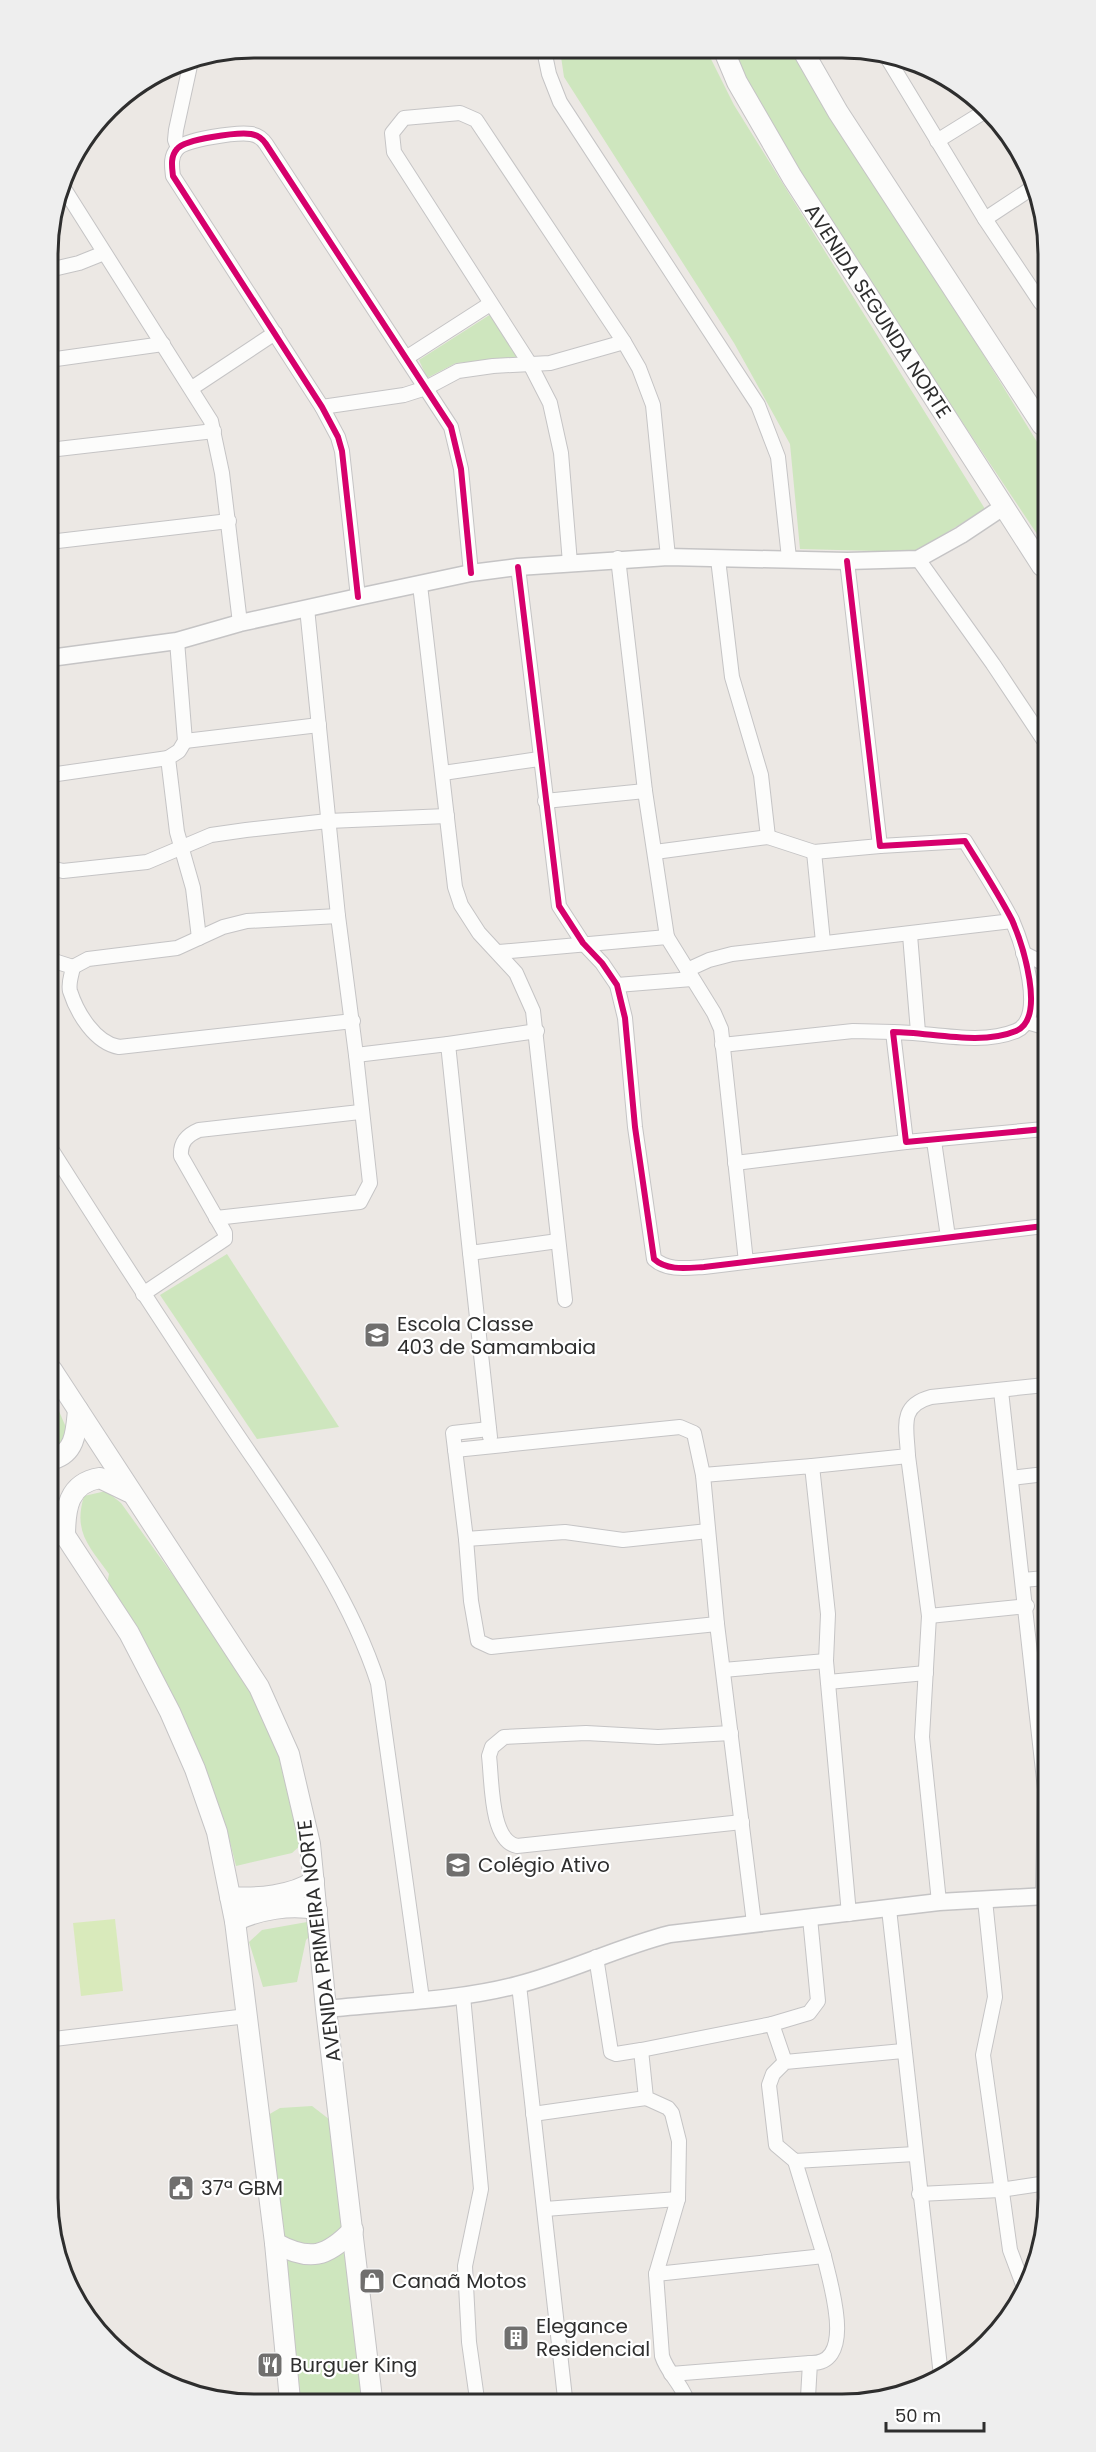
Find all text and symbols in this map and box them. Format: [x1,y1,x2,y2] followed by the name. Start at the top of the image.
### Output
[798,198,958,424] street label: AVENIDA SEGUNDA NORTE
[397,1310,596,1361] place label: Escola Classe 403 de Samambaia
[362,1320,392,1350] school or university icon: Escola Classe 403 de Samambaia
[290,1818,348,2064] street label: AVENIDA PRIMEIRA NORTE
[443,1850,473,1880] school or university icon: Colégio Ativo
[478,1851,610,1879] place label: Colégio Ativo
[166,2173,196,2203] public building icon: 37ª GBM
[201,2174,283,2202] place label: 37ª GBM
[357,2266,387,2296] shop icon: Canaã Motos
[392,2267,527,2295] place label: Canaã Motos
[536,2312,650,2363] place label: Elegance Residencial
[501,2323,531,2353] building icon: Elegance Residencial
[255,2350,285,2380] restaurant icon: Burguer King
[290,2351,417,2379] place label: Burguer King
[886,2395,984,2433] scale bar
[895,2403,941,2428] text: 50 m

